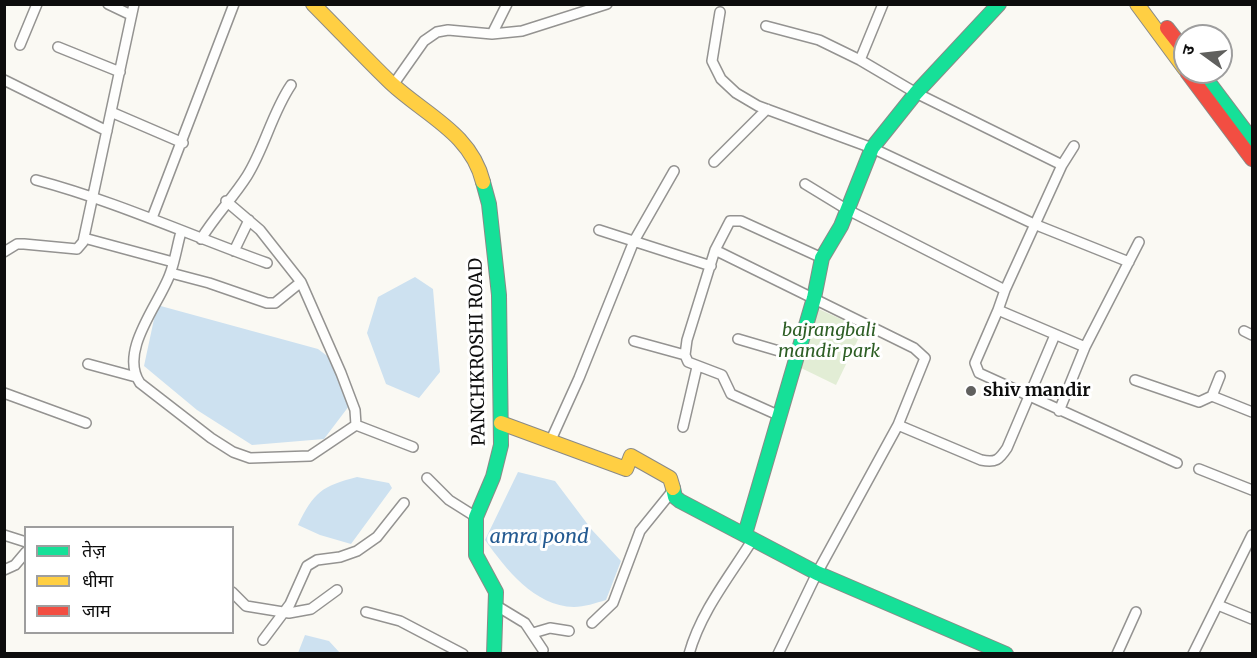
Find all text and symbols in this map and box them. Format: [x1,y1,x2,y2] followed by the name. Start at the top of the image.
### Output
[1173,24,1233,84] north arrow
[1177,43,1198,57] text: उ
[466,258,490,446] street label: PANCHKROSHI ROAD
[778,320,880,362] park label: bajrangbali mandir park
[983,380,1091,402] place label: shiv mandir
[964,384,978,398] marker: shiv mandir
[489,525,589,549] water label: amra pond
[24,526,234,634] legend
[82,539,106,562] text: तेज़
[82,569,113,592] text: धीमा
[82,599,111,622] text: जाम

